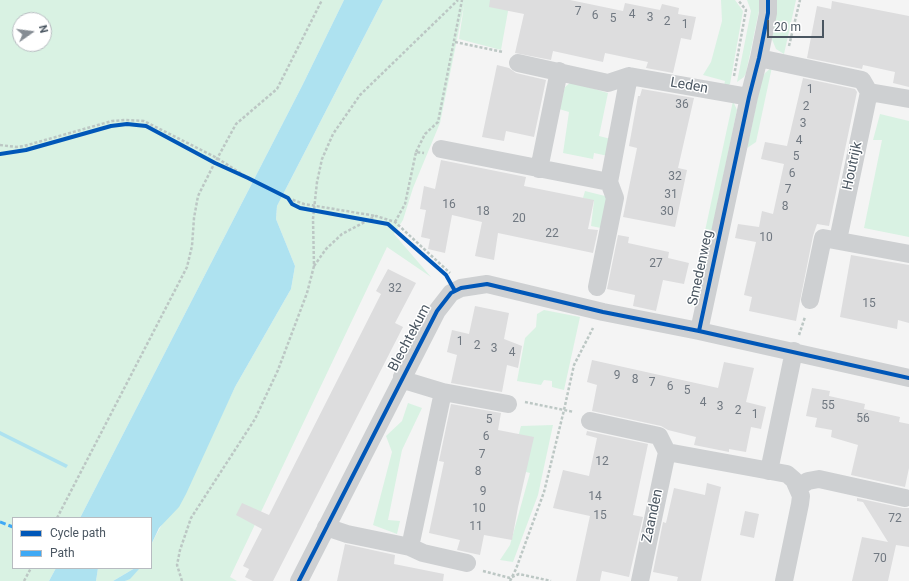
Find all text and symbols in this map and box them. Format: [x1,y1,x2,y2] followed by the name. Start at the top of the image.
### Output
[575,5,581,19] house number: 7
[629,8,635,22] house number: 4
[592,9,598,23] house number: 6
[647,11,653,25] house number: 3
[12,12,52,52] north arrow
[610,12,616,26] house number: 5
[769,12,826,38] scale bar
[664,15,670,29] house number: 2
[682,18,688,32] house number: 1
[774,20,801,34] text: 20 m
[36,24,50,35] text: N
[669,74,709,98] street label: Leden
[807,83,813,97] house number: 1
[675,98,689,112] house number: 36
[803,100,809,114] house number: 2
[800,117,806,131] house number: 3
[796,134,802,148] house number: 4
[840,140,866,192] street label: Houtrijk
[793,150,799,164] house number: 5
[789,167,795,181] house number: 6
[668,170,682,184] house number: 32
[785,183,791,197] house number: 7
[664,188,678,202] house number: 31
[442,198,456,212] house number: 16
[782,200,788,214] house number: 8
[476,205,490,219] house number: 18
[660,205,674,219] house number: 30
[512,212,526,226] house number: 20
[545,227,559,241] house number: 22
[685,229,717,307] street label: Smedenweg
[759,231,773,245] house number: 10
[649,257,663,271] house number: 27
[388,282,402,296] house number: 32
[862,297,876,311] house number: 15
[385,302,435,374] street label: Blechtekum
[457,335,463,349] house number: 1
[474,339,480,353] house number: 2
[491,342,497,356] house number: 3
[509,346,515,360] house number: 4
[614,369,620,383] house number: 9
[632,373,638,387] house number: 8
[649,376,655,390] house number: 7
[667,380,673,394] house number: 6
[684,384,690,398] house number: 5
[700,396,706,410] house number: 4
[821,399,835,413] house number: 55
[717,400,723,414] house number: 3
[735,404,741,418] house number: 2
[752,408,758,422] house number: 1
[856,412,870,426] house number: 56
[486,413,492,427] house number: 5
[483,430,489,444] house number: 6
[479,448,485,462] house number: 7
[595,455,609,469] house number: 12
[475,465,481,479] house number: 8
[480,485,486,499] house number: 9
[639,488,667,544] street label: Zaanden
[588,490,602,504] house number: 14
[472,502,486,516] house number: 10
[593,509,607,523] house number: 15
[888,512,902,526] house number: 72
[12,517,152,569] legend
[469,520,483,534] house number: 11
[50,526,106,540] text: Cycle path
[50,546,75,560] text: Path
[873,552,887,566] house number: 70

